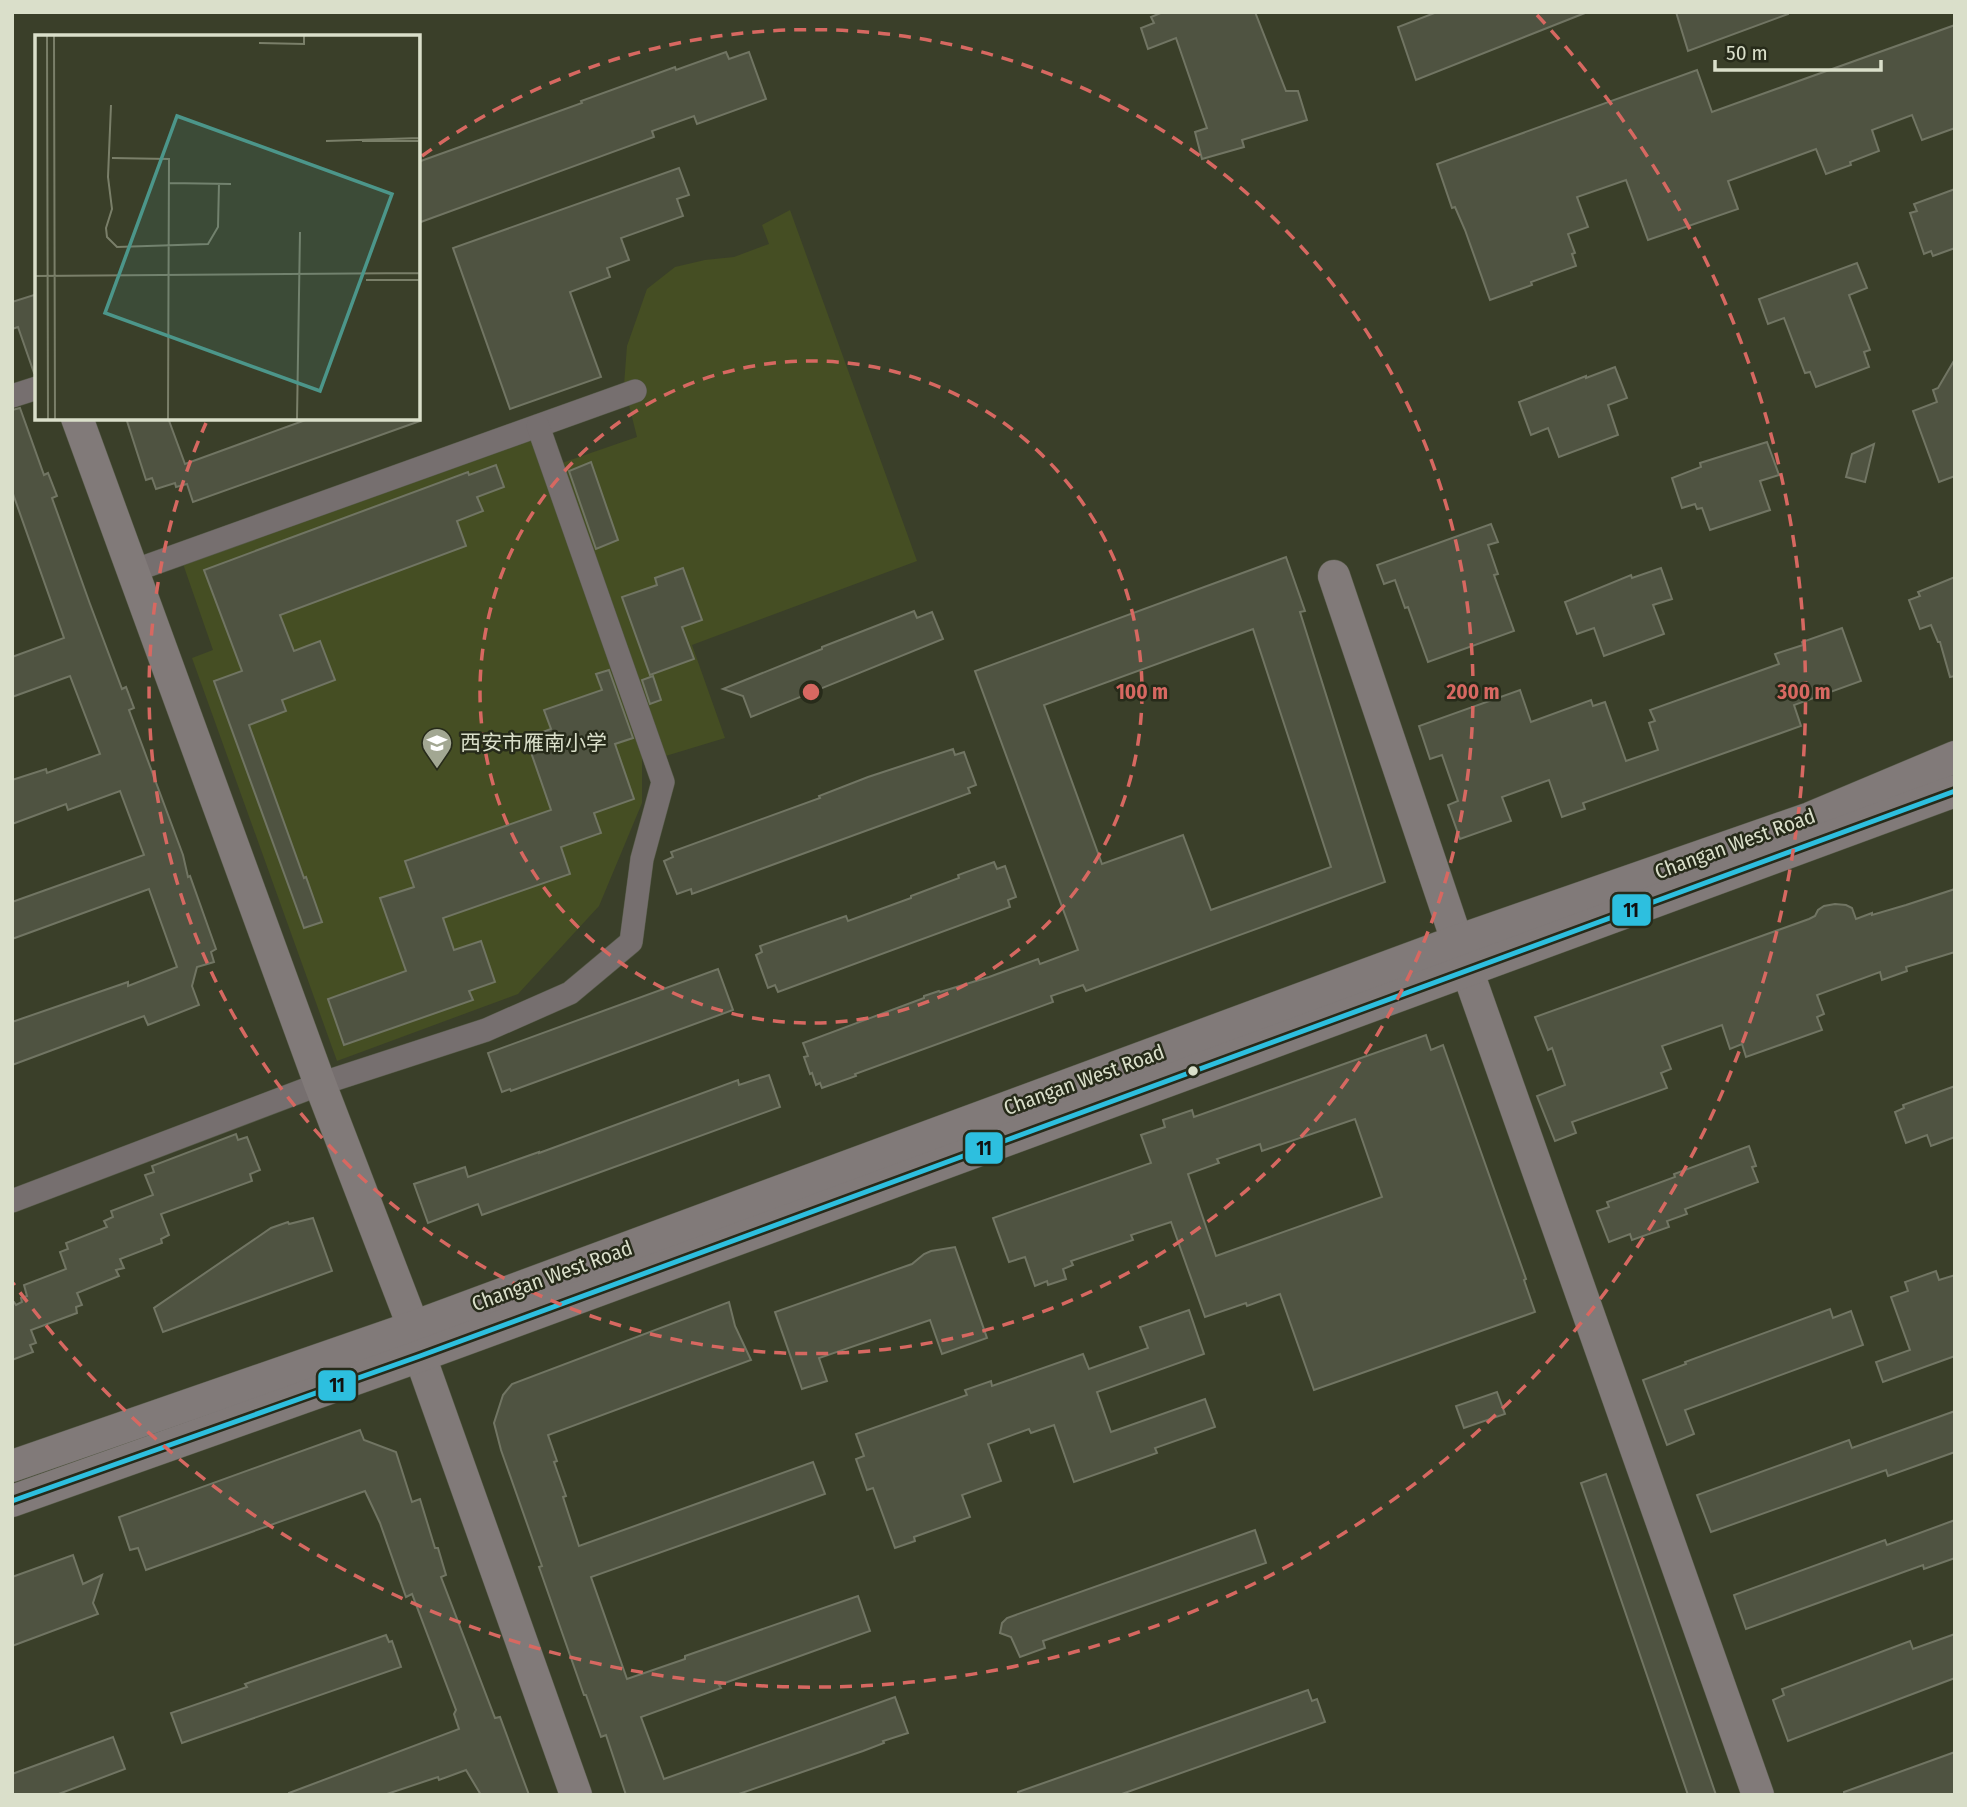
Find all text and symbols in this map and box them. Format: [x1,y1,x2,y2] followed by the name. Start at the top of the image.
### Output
[1715,28,1881,72] scale bar
[35,35,420,420] inset map
[1726,40,1768,66] text: 50 m
[1116,679,1168,705] text: 100 m
[1445,679,1500,705] text: 200 m
[1776,679,1831,705] text: 300 m
[799,680,823,704] centre of rings
[420,726,454,770] school or university icon: 西安市雁南小学
[460,730,607,756] place label: 西安市雁南小学
[1651,803,1819,885] street label: Changan West Road
[1611,893,1652,927] line badge: 11
[1623,899,1639,922] text: 11
[1000,1039,1168,1121] street label: Changan West Road
[1186,1064,1200,1078] unlabelled marker
[964,1131,1004,1165] line badge: 11
[976,1137,992,1160] text: 11
[468,1235,636,1317] street label: Changan West Road
[317,1369,357,1402] line badge: 11
[329,1374,345,1397] text: 11

